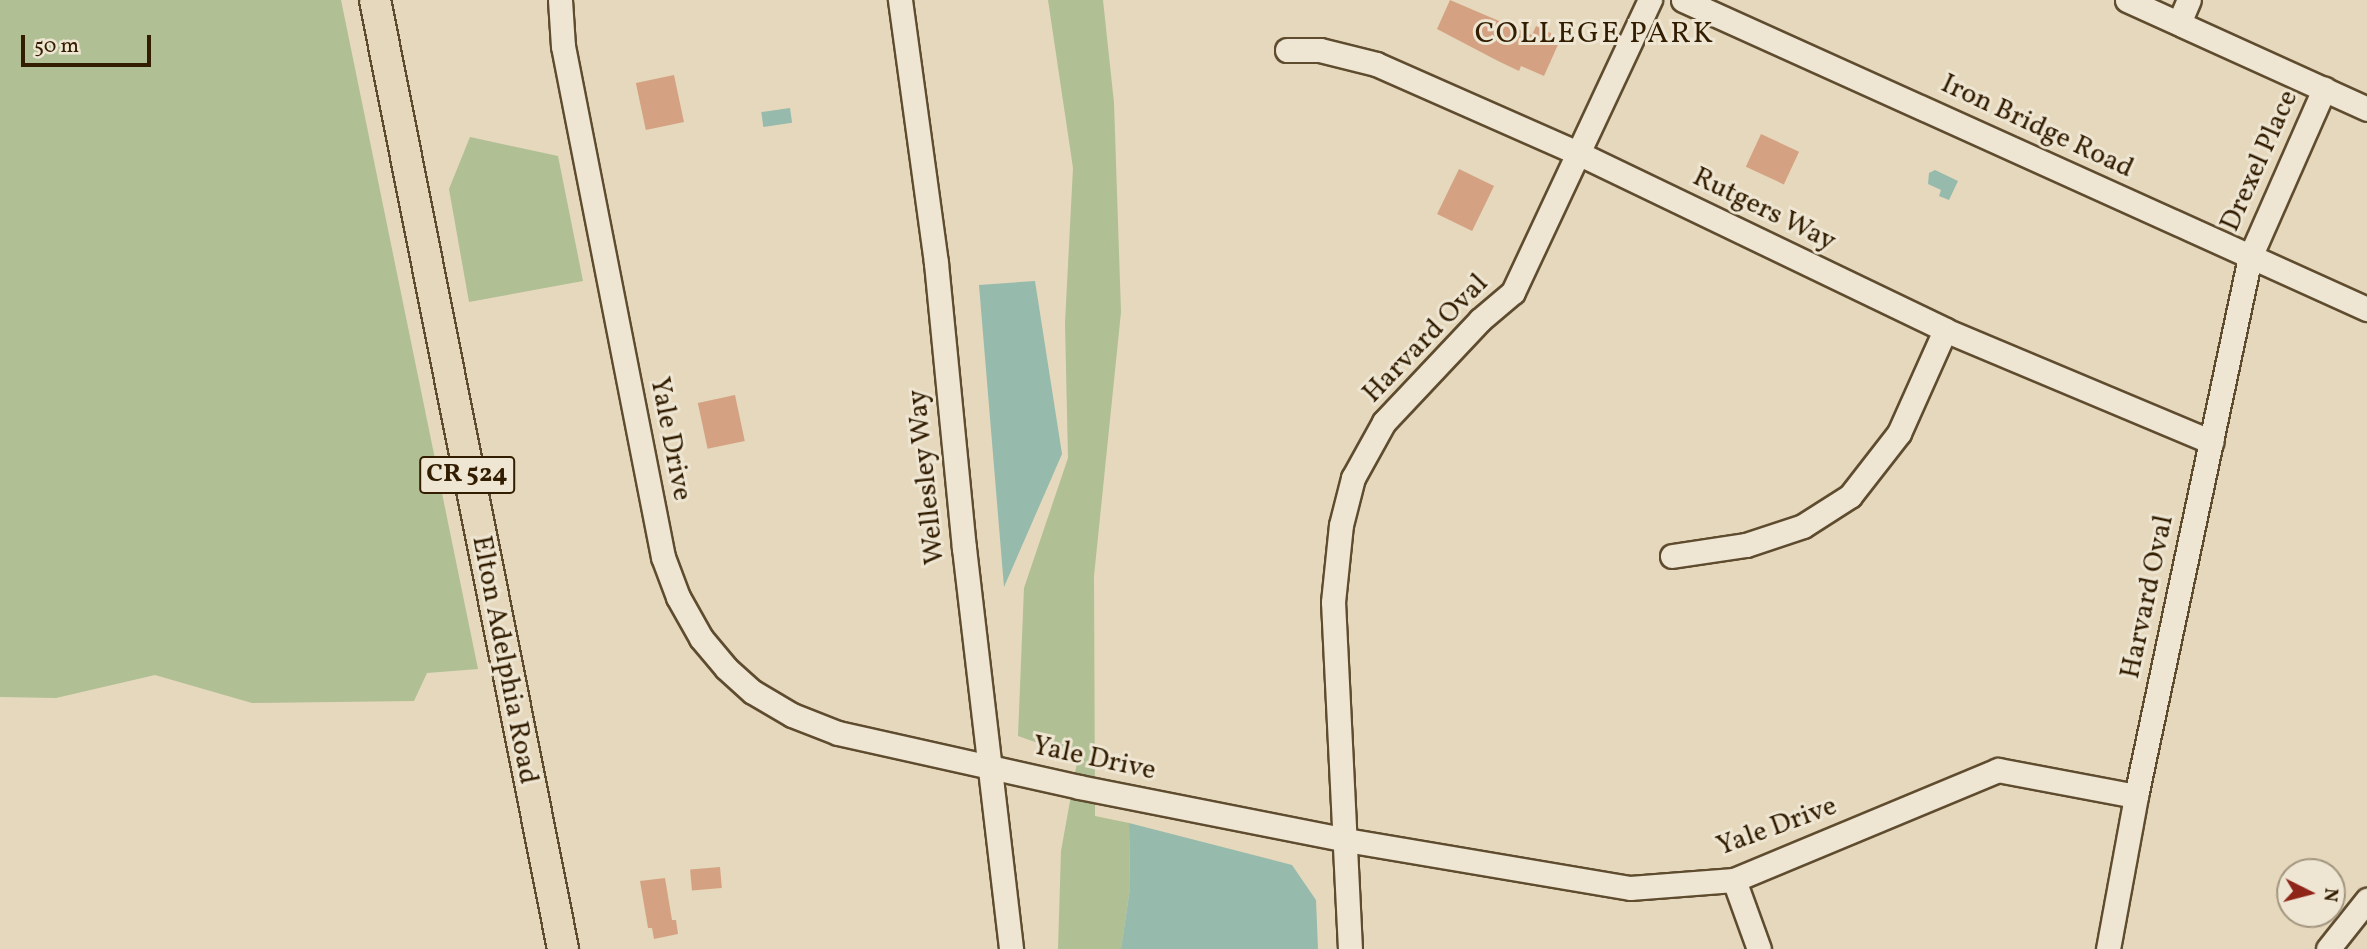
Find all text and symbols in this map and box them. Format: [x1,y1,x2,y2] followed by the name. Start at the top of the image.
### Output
[1476,16,1714,52] district label: COLLEGE PARK
[24,21,154,65] scale bar
[34,32,79,61] text: 50 m
[1935,68,2139,186] street label: Iron Bridge Road
[2214,85,2306,237] street label: Drexel Place
[1687,161,1841,259] street label: Rutgers Way
[1356,268,1496,410] street label: Harvard Oval
[642,374,698,504] street label: Yale Drive
[901,387,953,567] street label: Wellesley Way
[418,453,516,498] road number: CR 524
[2114,512,2182,682] street label: Harvard Oval
[463,533,545,787] street label: Elton Adelphia Road
[1029,730,1159,788] street label: Yale Drive
[1712,790,1842,864] street label: Yale Drive
[2276,858,2346,928] north arrow
[2316,887,2344,903] text: N

